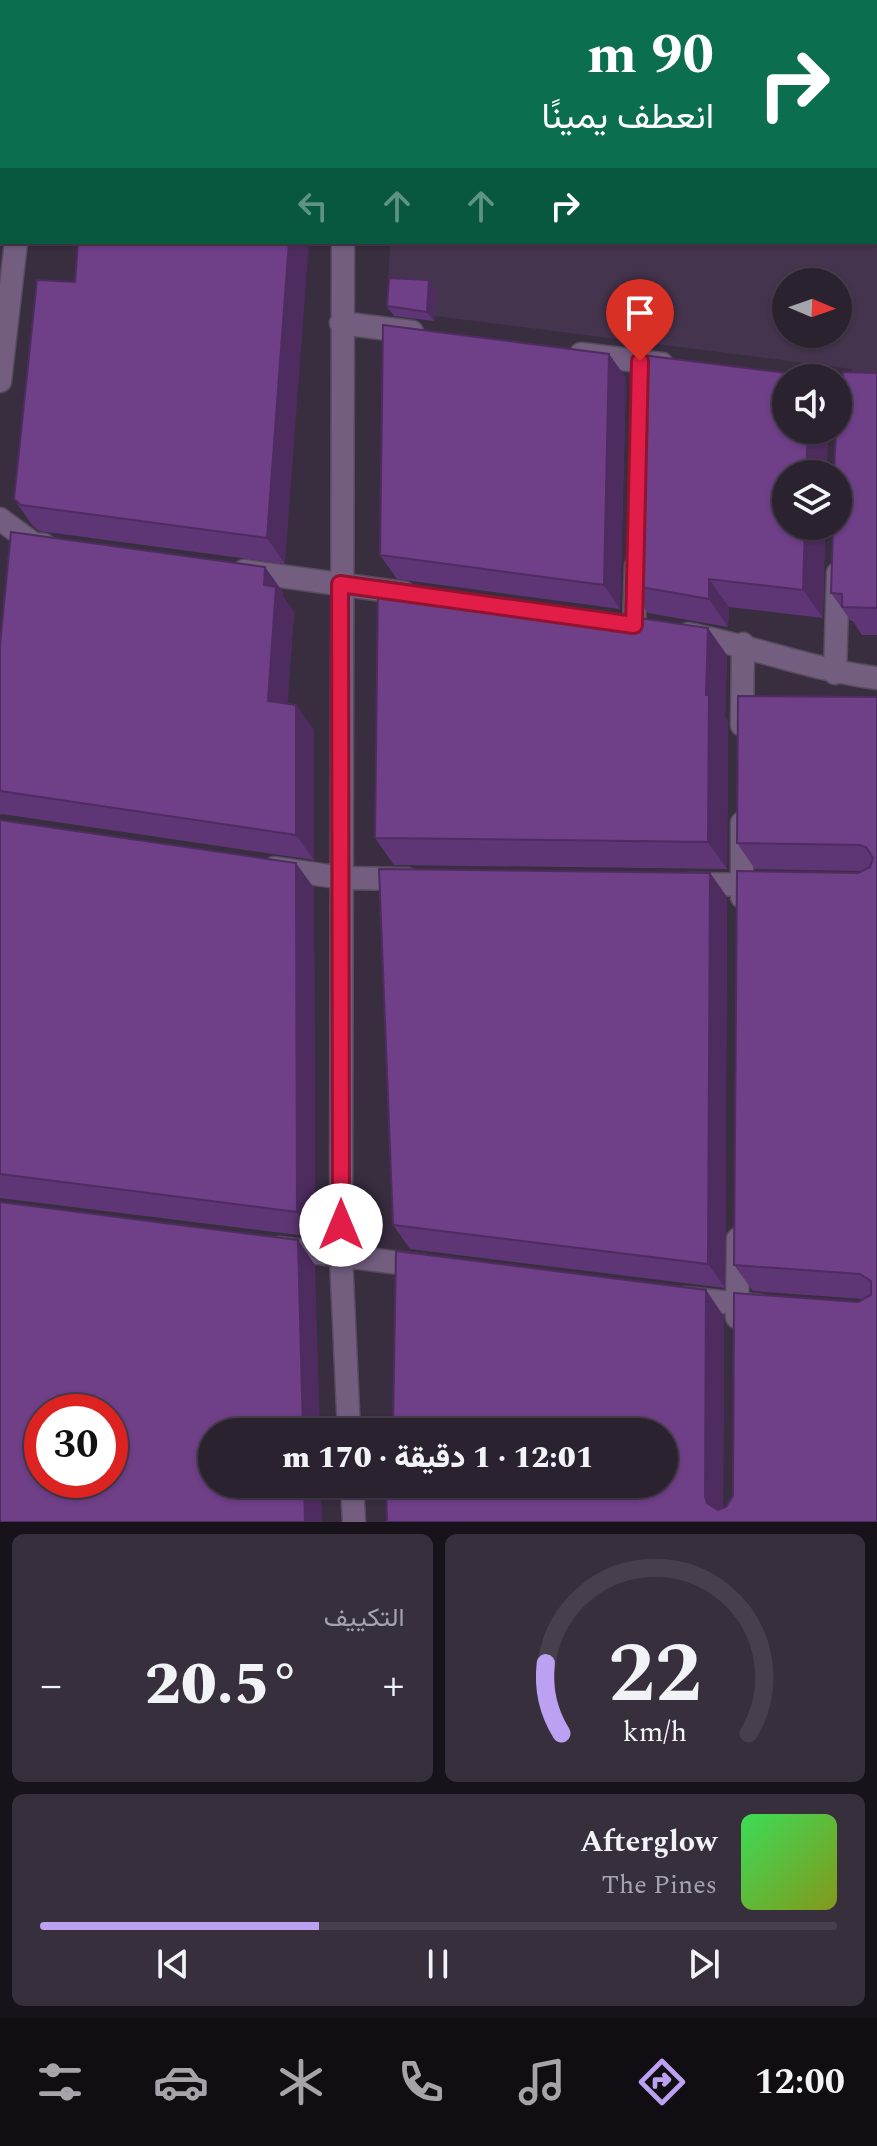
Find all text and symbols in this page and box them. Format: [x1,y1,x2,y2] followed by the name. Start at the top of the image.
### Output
[587,13,714,98] text: 90 m
[742,32,846,136] icon: right
[542,90,714,145] text: انعطف يمينًا
[291,184,335,228] icon: left
[375,184,419,228] icon: ahead
[459,184,503,228] icon: ahead
[543,184,587,228] icon: right
[772,268,852,348] north arrow
[772,268,852,540] map controls
[606,279,674,361] pin
[618,291,662,335] icon: arrive
[772,364,852,444] button: sound
[772,460,852,540] button: layers
[299,1183,383,1267] position arrow
[24,1394,128,1498] speed limit sign: 30
[282,1435,594,1481] text: 12:01 · 1 دقيقة · 170 m
[324,1598,405,1638] text: التكييف
[608,1612,701,1739] text: 22
[145,1639,300,1731] text: 20.5°
[40,1652,62,1719] text: −
[383,1652,405,1719] text: +
[623,1711,687,1754] text: km/h
[580,1819,717,1865] text: Afterglow
[602,1865,717,1905] text: The Pines
[151,1942,195,1986] icon: previous
[416,1942,460,1986] icon: pause
[682,1942,726,1986] icon: next
[32,2054,88,2110] icon: filters
[153,2054,209,2110] icon: car
[273,2054,329,2110] icon: climate
[393,2054,449,2110] icon: phone
[514,2054,570,2110] icon: music
[634,2054,690,2110] icon: directions
[754,2055,845,2110] text: 12:00

